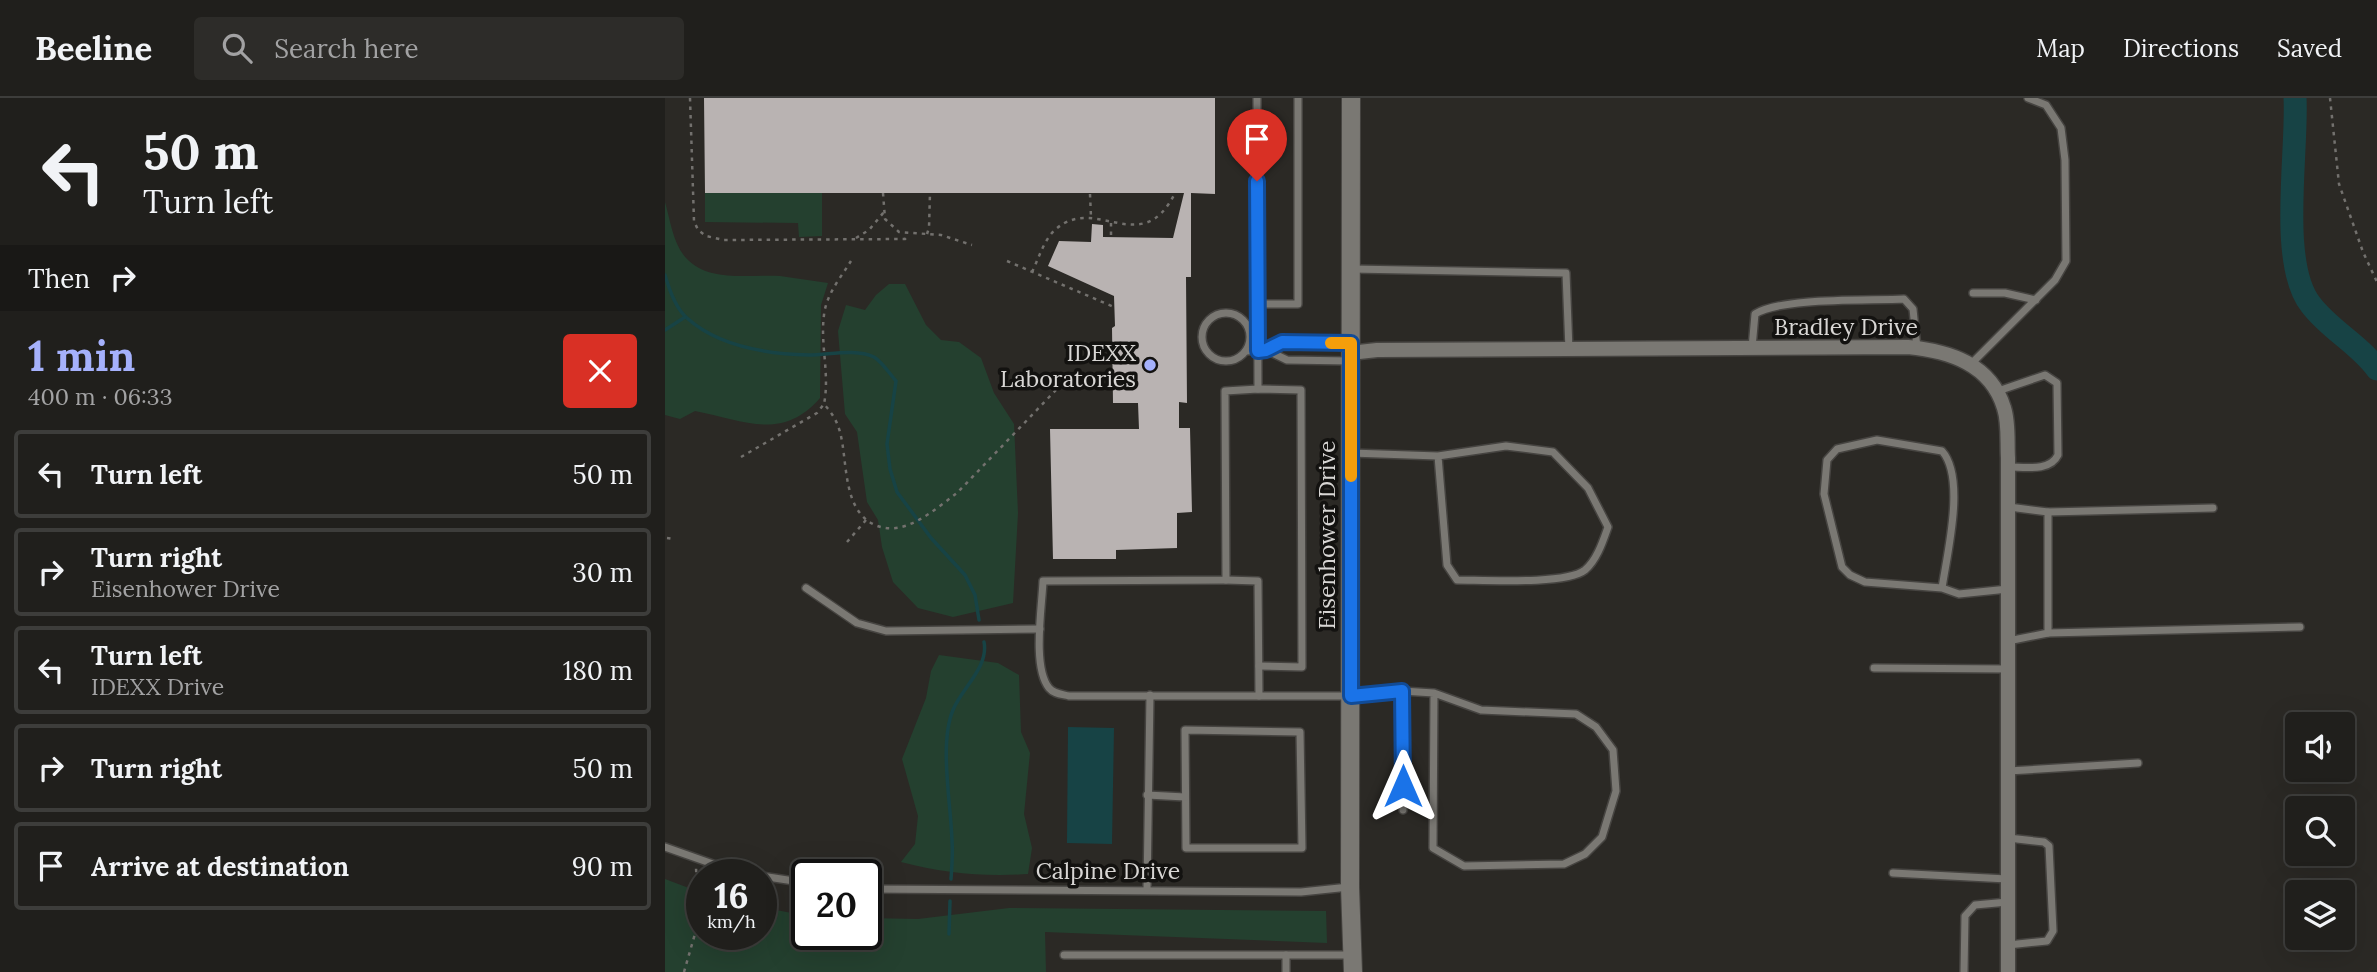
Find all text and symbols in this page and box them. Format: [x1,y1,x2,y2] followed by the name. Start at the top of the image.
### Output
[194,17,684,80] search box
[35,27,152,69] text: Beeline
[218,29,256,67] icon: search
[274,32,419,65] text: Search here
[2036,33,2085,64] text: Map
[2123,33,2239,64] text: Directions
[2277,33,2342,64] text: Saved
[1227,109,1287,181] pin
[143,120,259,182] text: 50 m
[1238,120,1276,158] icon: arrive
[28,126,119,217] icon: left
[143,181,273,222] text: Turn left
[104,259,142,297] icon: right
[28,262,90,295] text: Then
[1774,312,1918,341] street label: Bradley Drive
[28,329,135,383] text: 1 min
[563,334,637,408] button: close
[1000,338,1137,393] place label: IDEXX Laboratories
[1142,357,1158,373] marker: IDEXX Laboratories
[28,382,172,411] text: 400 m · 06:33
[1312,441,1341,630] street label: Eisenhower Drive
[32,455,70,493] icon: left
[91,458,202,491] text: Turn left
[573,458,633,491] text: 50 m
[91,541,222,574] text: Turn right
[32,553,70,591] icon: right
[572,556,633,589] text: 30 m
[91,574,280,603] text: Eisenhower Drive
[91,639,202,672] text: Turn left
[32,651,70,689] icon: left
[563,654,633,687] text: 180 m
[91,672,224,701] text: IDEXX Drive
[2285,712,2355,950] map controls
[2285,712,2355,782] button: sound
[32,749,70,787] icon: right
[1366,749,1440,823] position arrow
[91,752,222,785] text: Turn right
[573,752,633,785] text: 50 m
[2285,796,2355,866] button: search
[32,847,70,885] icon: arrive
[91,850,349,883] text: Arrive at destination
[572,850,633,883] text: 90 m
[1036,856,1180,885] street label: Calpine Drive
[791,859,882,950] speed limit sign: 20
[714,873,749,918] text: 16
[2285,880,2355,950] button: layers
[707,910,756,933] text: km/h

